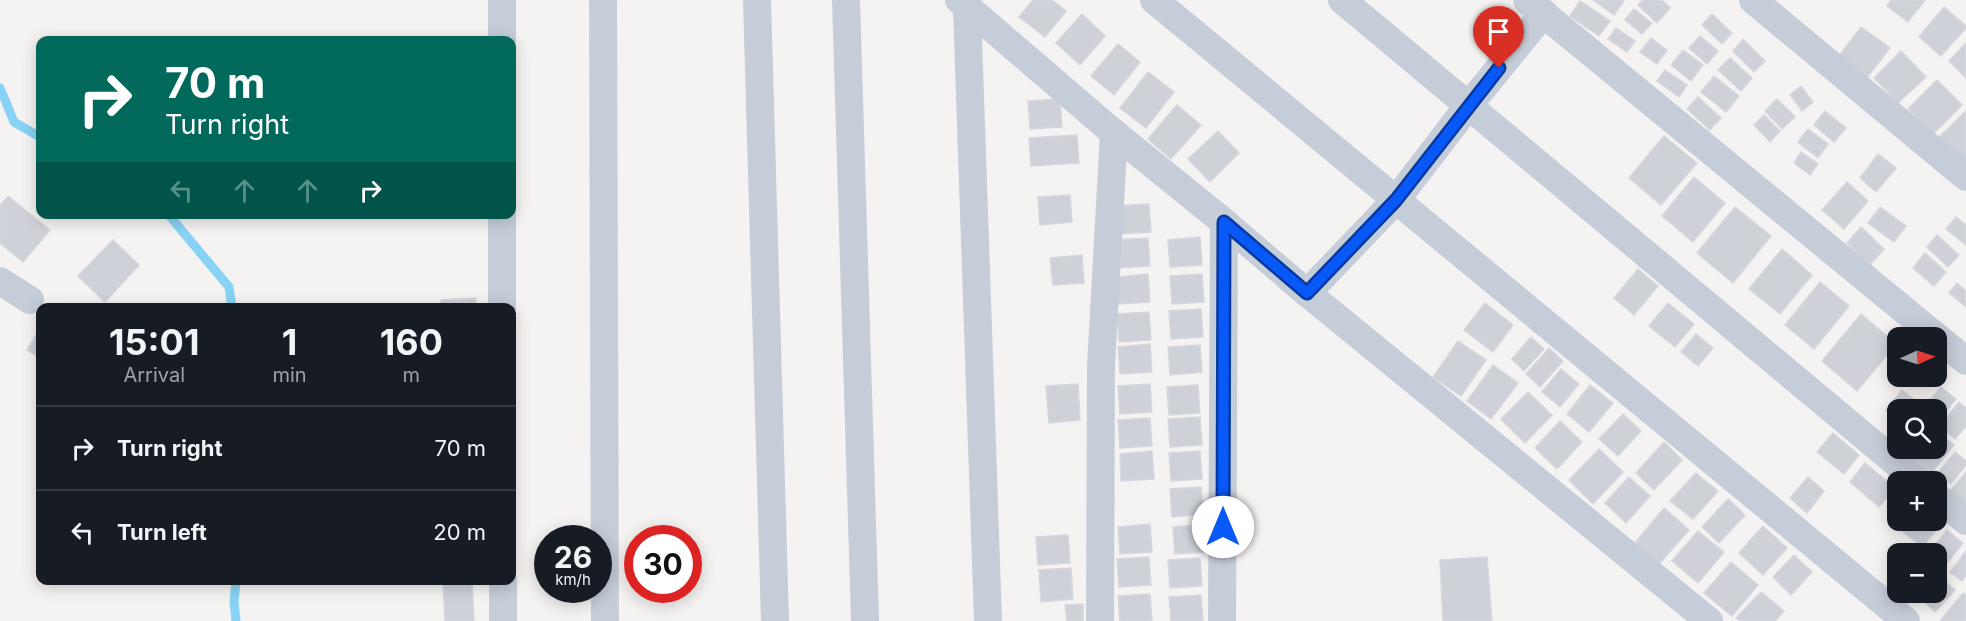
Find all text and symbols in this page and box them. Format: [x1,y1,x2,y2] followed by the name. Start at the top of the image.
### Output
[1473,6,1524,68] pin
[1482,15,1515,48] icon: arrive
[165,57,265,108] text: 70 m
[66,60,144,138] icon: right
[165,108,289,141] text: Turn right
[165,174,198,207] icon: left
[228,174,261,207] icon: ahead
[291,174,324,207] icon: ahead
[354,174,387,207] icon: right
[109,320,199,364] text: 15:01
[282,320,297,364] text: 1
[380,320,443,364] text: 160
[1887,327,1947,387] north arrow
[1887,327,1947,603] map controls
[123,363,185,387] text: Arrival
[272,363,307,387] text: min
[403,363,420,387] text: m
[1887,399,1947,459] button: search
[66,432,99,465] icon: right
[117,435,223,461] text: Turn right
[435,435,486,461] text: 70 m
[1887,471,1947,531] button: +
[1191,495,1255,559] position arrow
[66,516,99,549] icon: left
[117,519,207,545] text: Turn left
[433,519,486,545] text: 20 m
[624,525,702,603] speed limit sign: 30
[554,539,592,575] text: 26
[1887,543,1947,603] button: −
[555,570,591,589] text: km/h

